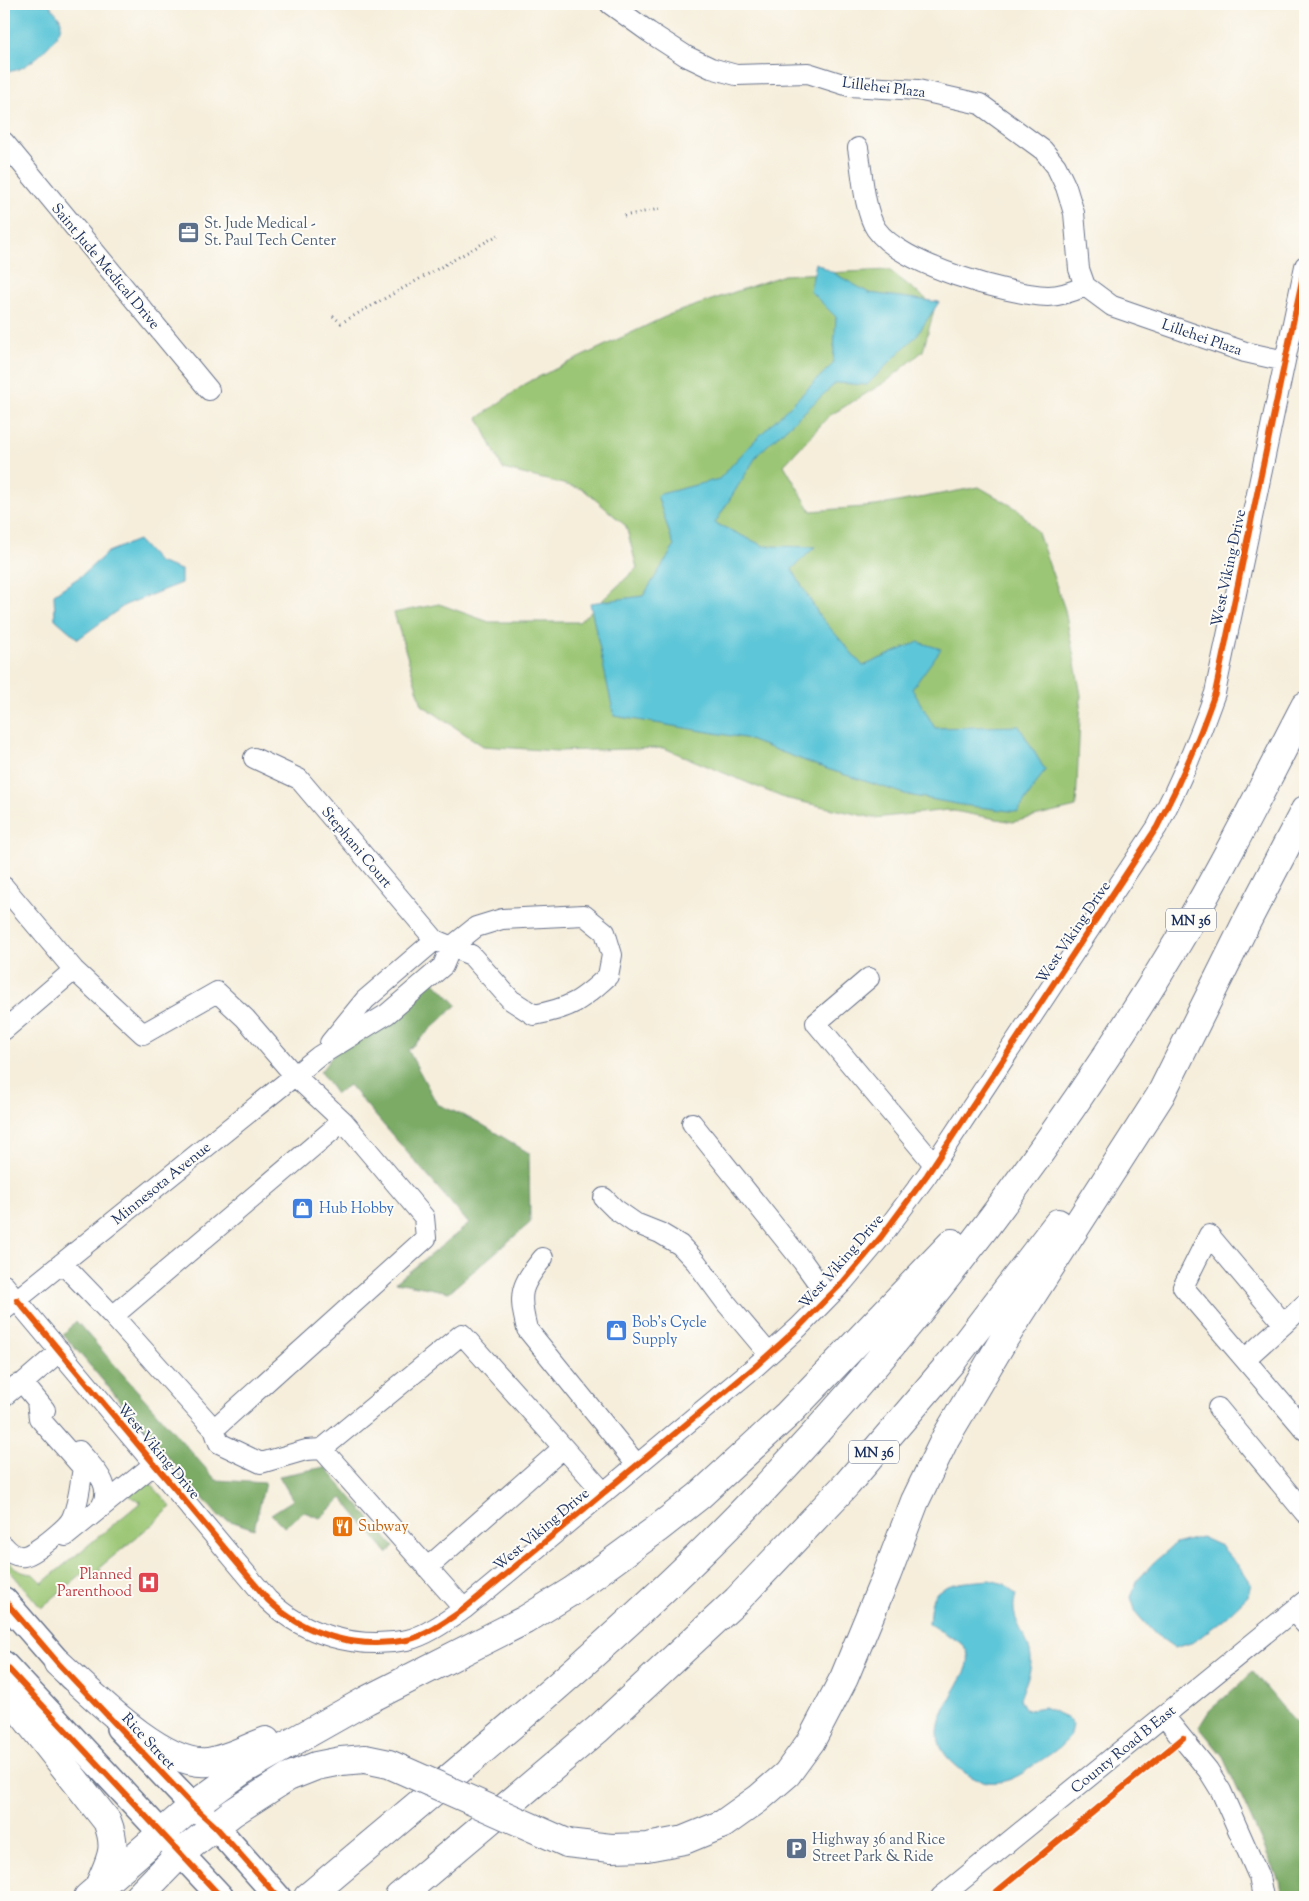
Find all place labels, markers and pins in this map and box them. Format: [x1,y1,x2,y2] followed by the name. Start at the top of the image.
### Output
[204,214,336,252] place label: St. Jude Medical - St. Paul Tech Center
[176,220,200,244] office icon: St. Jude Medical - St. Paul Tech Center
[291,1196,315,1220] shop icon: Hub Hobby
[319,1199,395,1220] place label: Hub Hobby
[632,1313,707,1351] place label: Bob's Cycle Supply
[604,1319,628,1343] shop icon: Bob's Cycle Supply
[330,1514,354,1538] restaurant icon: Subway
[358,1517,409,1538] place label: Subway
[57,1565,133,1603] place label: Planned Parenthood
[136,1571,160,1595] hospital icon: Planned Parenthood
[812,1830,945,1868] place label: Highway 36 and Rice Street Park & Ride
[784,1836,808,1860] parking icon: Highway 36 and Rice Street Park & Ride

